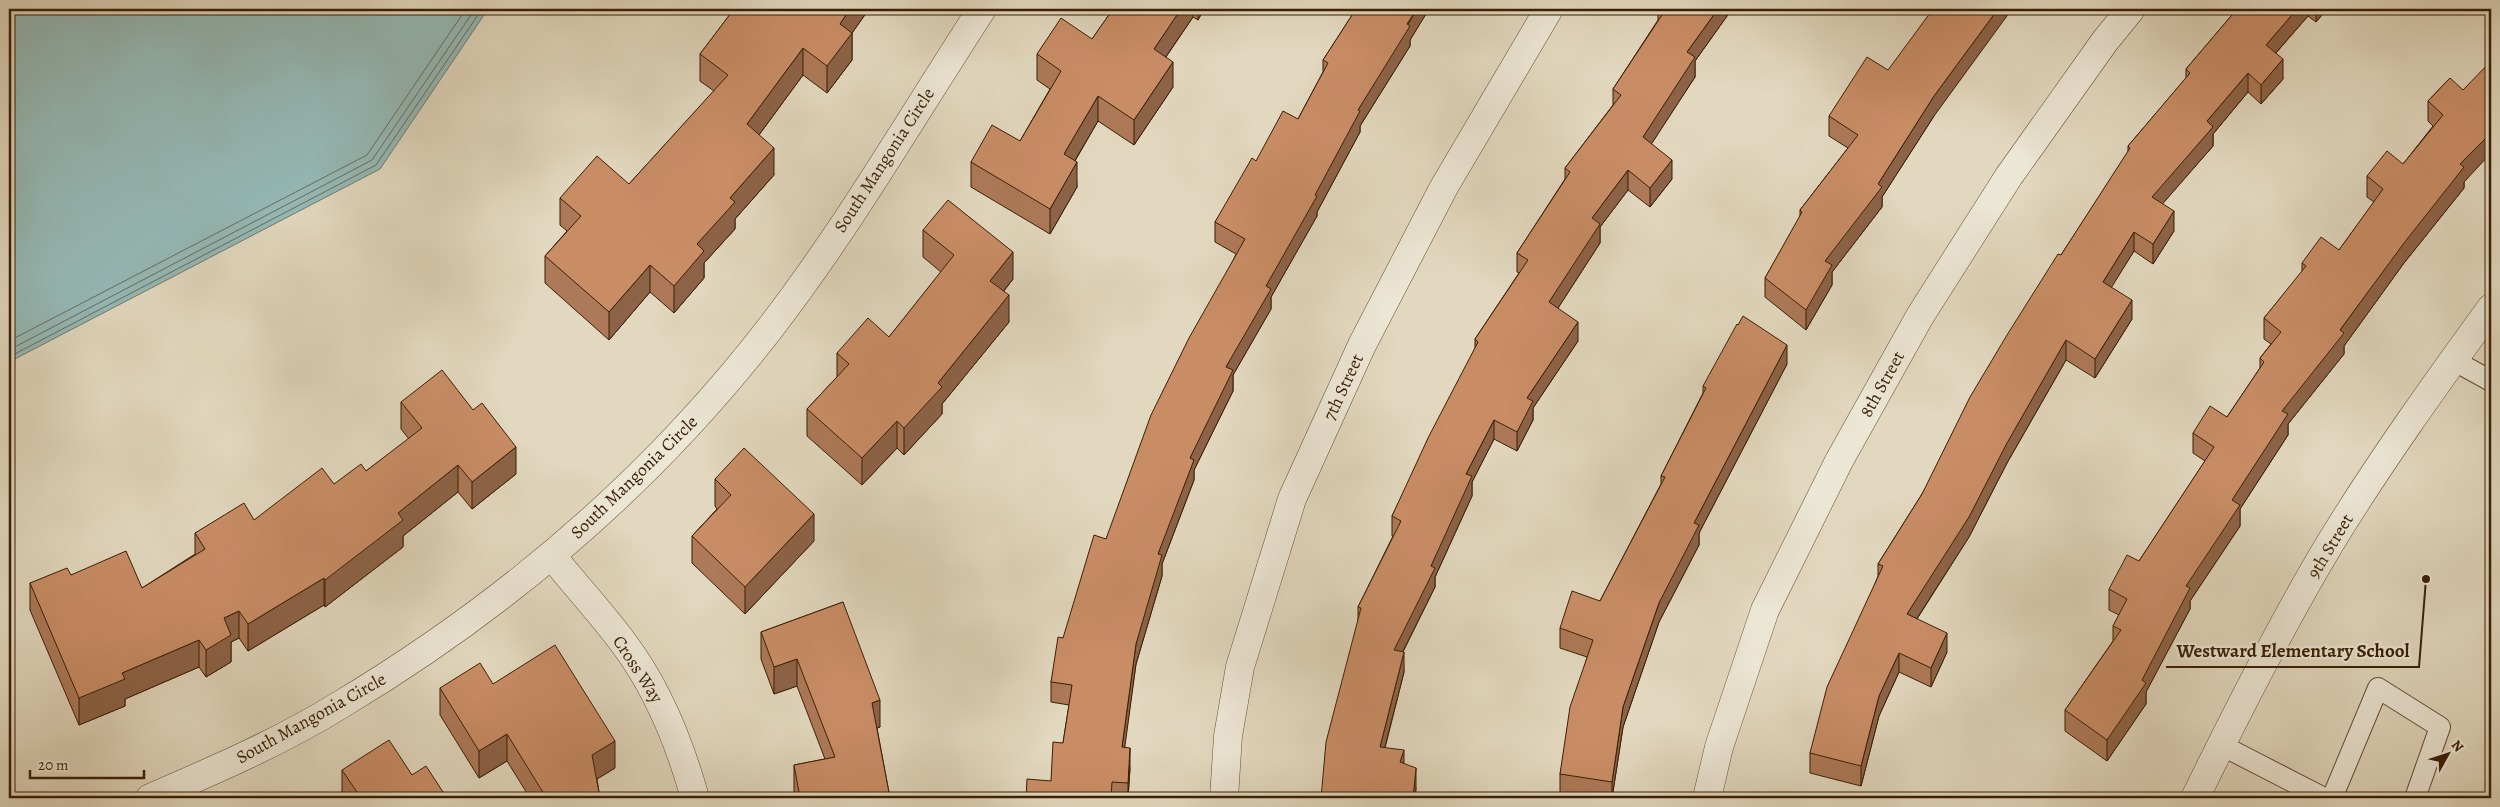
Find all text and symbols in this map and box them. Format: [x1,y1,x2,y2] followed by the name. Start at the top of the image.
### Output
[828,83,940,237] street label: South Mangonia Circle
[1854,347,1910,421] street label: 8th Street
[1317,350,1369,424] street label: 7th Street
[565,410,703,544] street label: South Mangonia Circle
[2301,509,2359,583] street label: 9th Street
[607,631,669,708] street label: Cross Way
[2166,633,2419,667] callout: Westward Elementary School
[2175,638,2410,664] text: Westward Elementary School
[232,667,390,769] street label: South Mangonia Circle
[2422,730,2472,780] north arrow
[2447,736,2468,756] text: N
[30,747,144,779] scale bar
[38,755,69,775] text: 20 m

